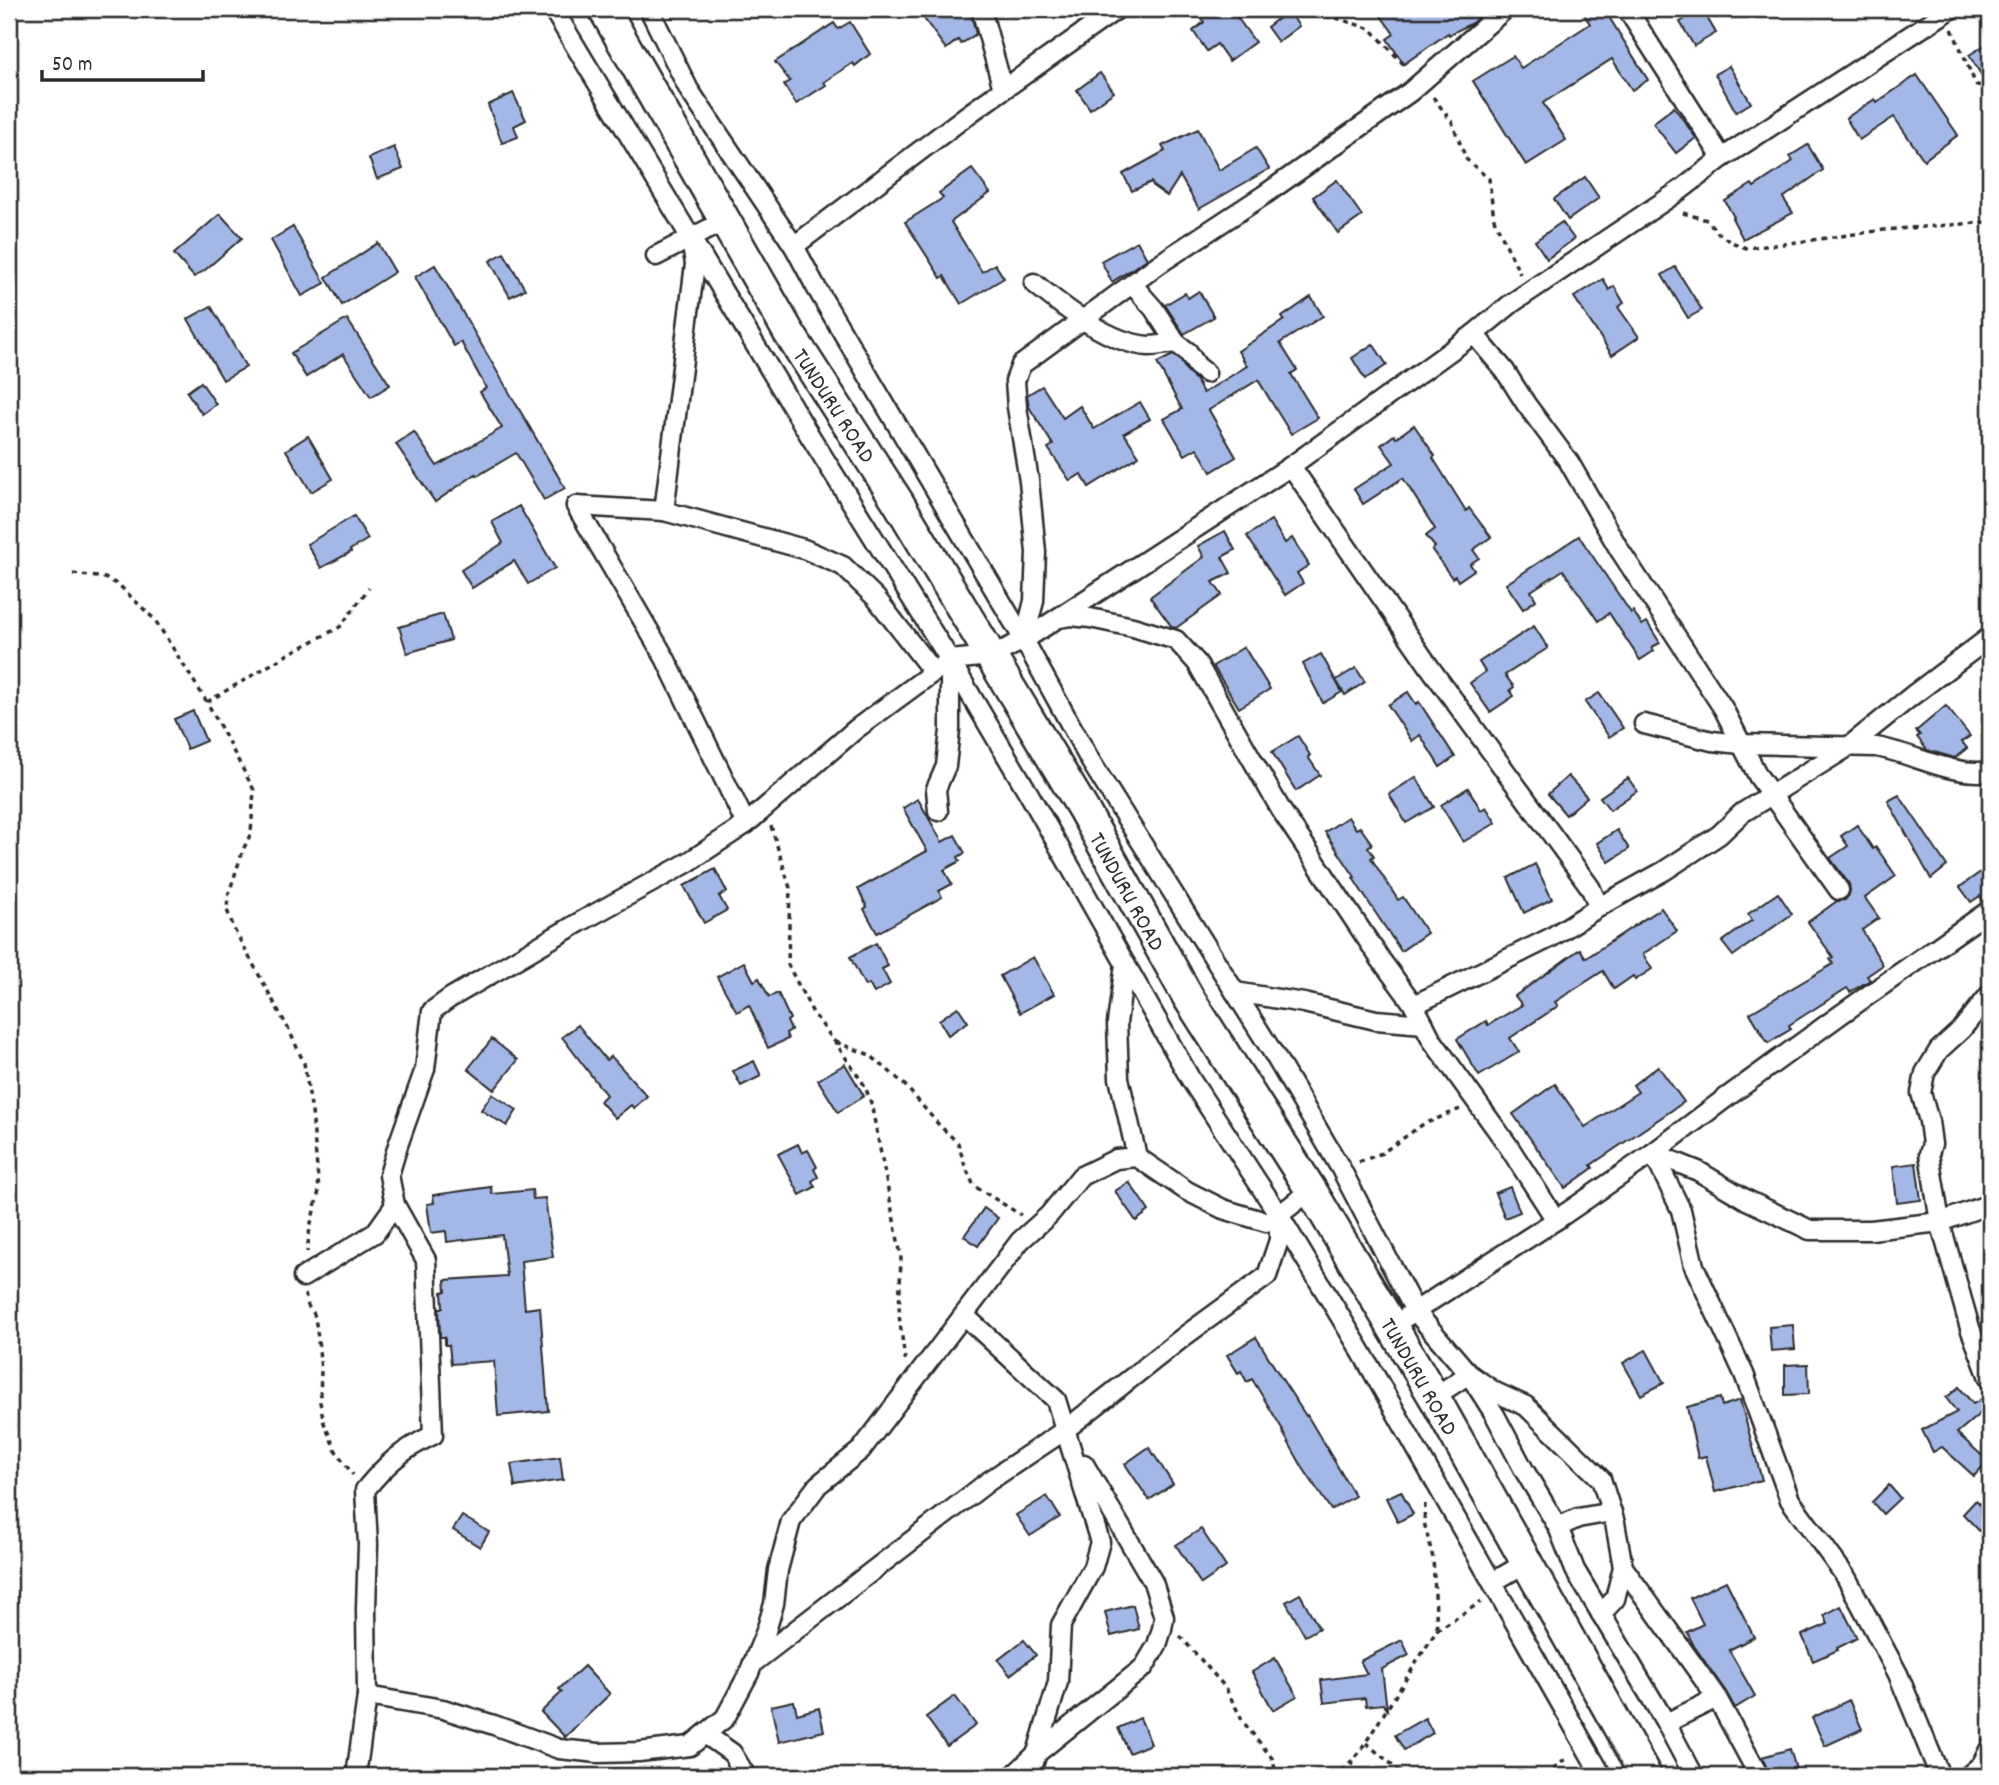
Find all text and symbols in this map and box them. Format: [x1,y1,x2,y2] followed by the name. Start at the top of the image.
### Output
[42,38,203,82] scale bar
[52,51,92,81] text: 50 m
[783,343,882,471] street label: TUNDURU ROAD
[1079,827,1171,958] street label: TUNDURU ROAD
[1370,1313,1464,1443] street label: TUNDURU ROAD

